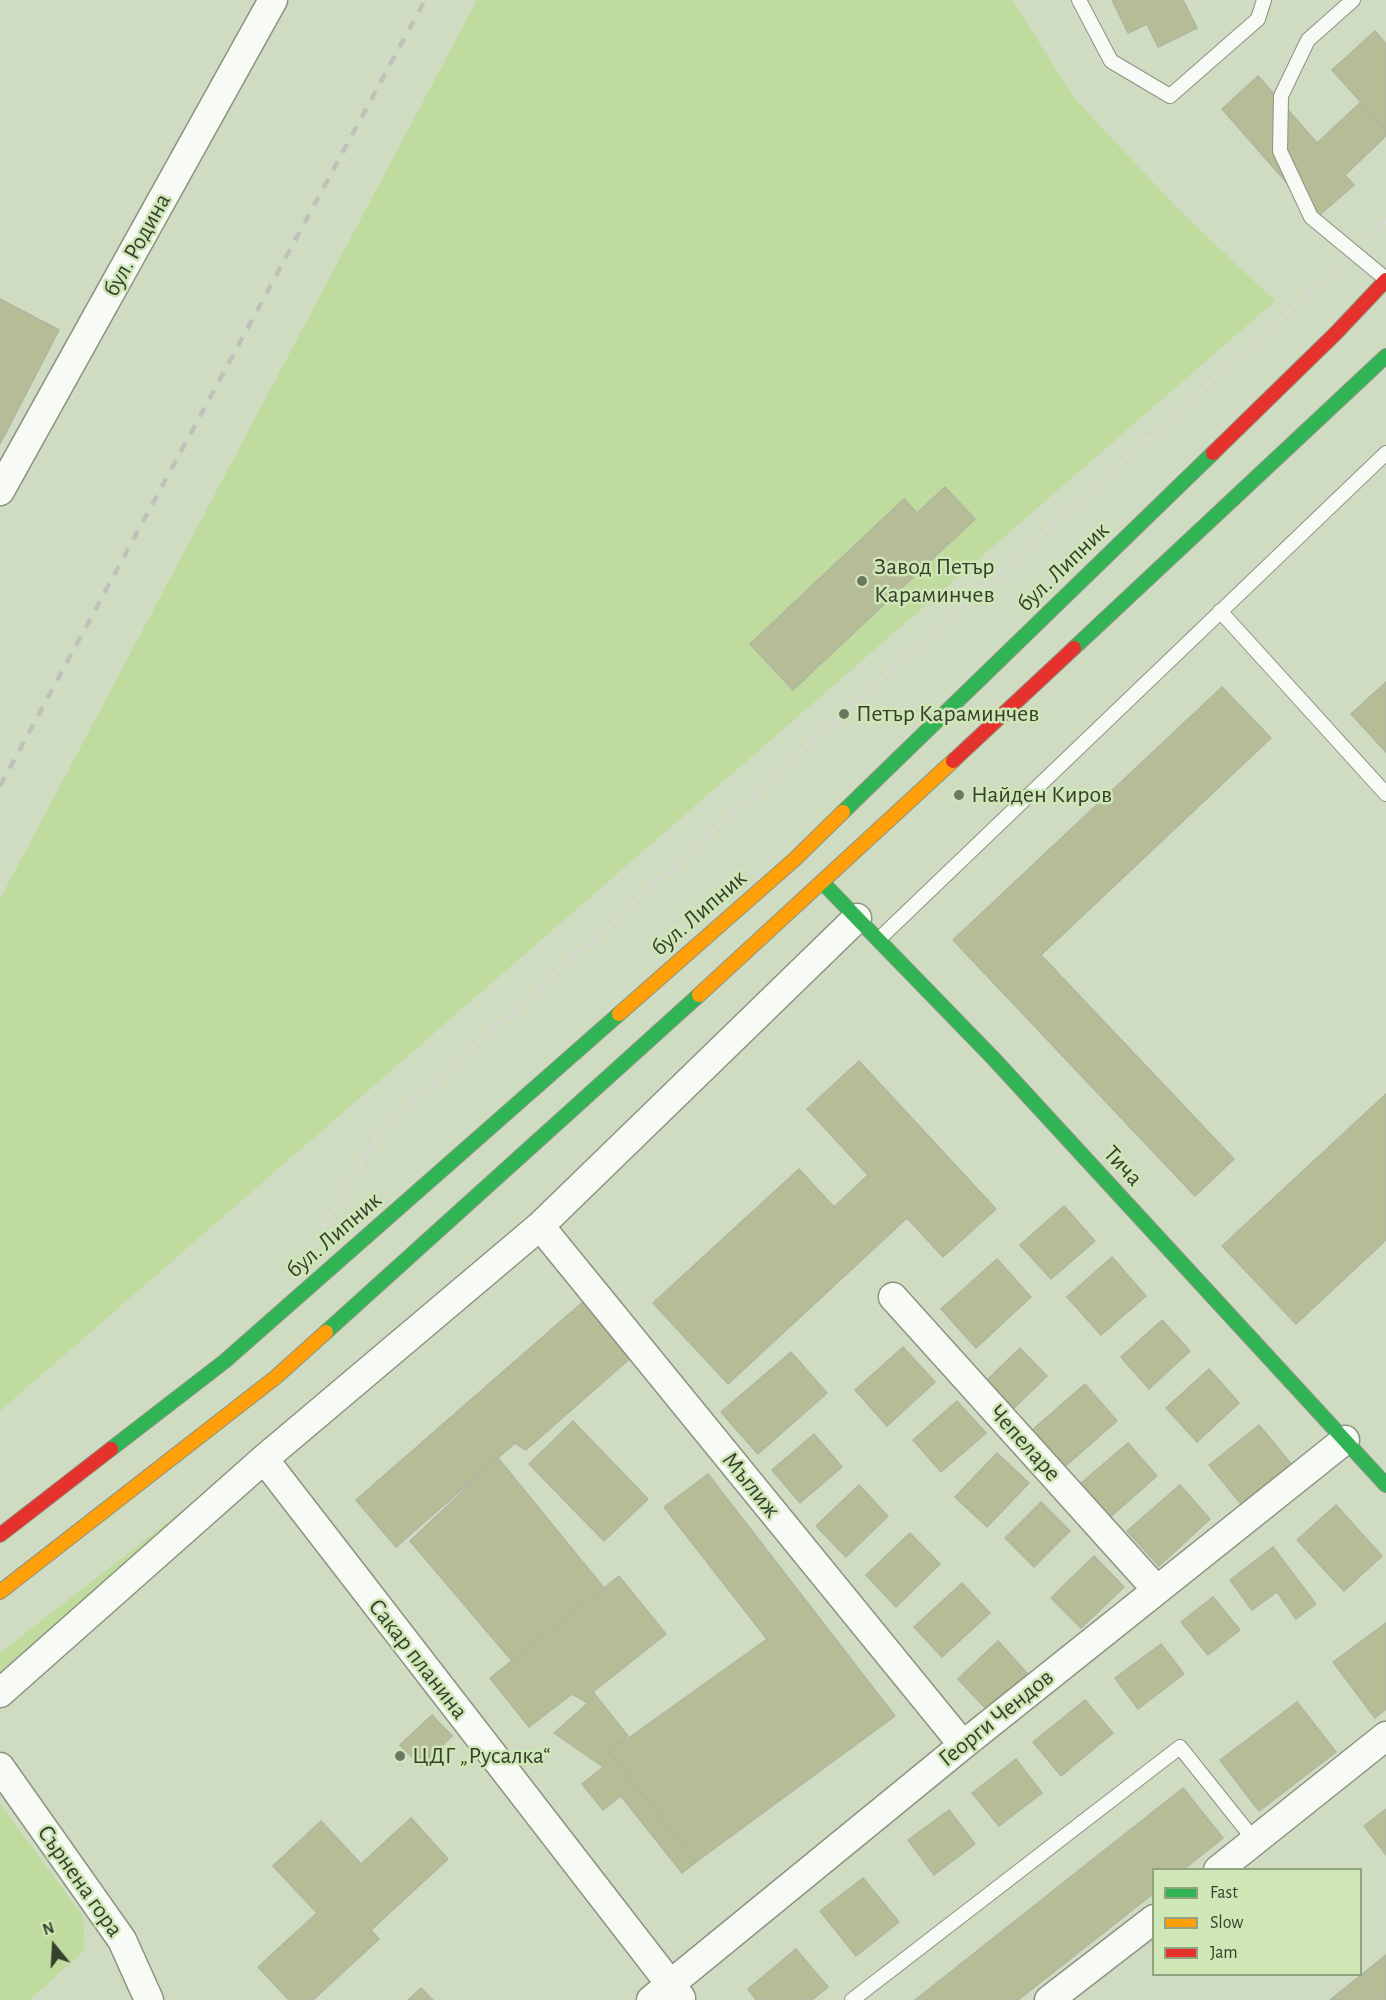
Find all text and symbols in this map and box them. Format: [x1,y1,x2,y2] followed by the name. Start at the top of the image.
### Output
[97,188,177,302] street label: бул. Родина
[1011,516,1115,618] street label: бул. Липник
[874,553,995,609] place label: Завод Петър Караминчев
[855,574,869,588] marker: Завод Петър Караминчев
[856,700,1040,728] place label: Петър Караминчев
[837,707,851,721] marker: Петър Караминчев
[971,781,1112,809] place label: Найден Киров
[952,788,966,802] marker: Найден Киров
[645,864,753,962] street label: бул. Липник
[1097,1140,1149,1192] street label: Тича
[280,1186,388,1284] street label: бул. Липник
[983,1399,1067,1487] street label: Чепеларе
[716,1446,786,1524] street label: Мъглиж
[362,1593,474,1725] street label: Сакар планина
[933,1663,1059,1773] street label: Георги Чендов
[412,1742,550,1770] place label: ЦДГ „Русалка“
[393,1749,407,1763] marker: ЦДГ „Русалка“
[31,1819,129,1943] street label: Сърнена гора
[1152,1868,1362,1976] legend
[1210,1884,1238,1902] text: Fast
[1210,1914,1243,1932] text: Slow
[24,1916,84,1976] north arrow
[41,1920,56,1938] text: N
[1210,1944,1238,1962] text: Jam

